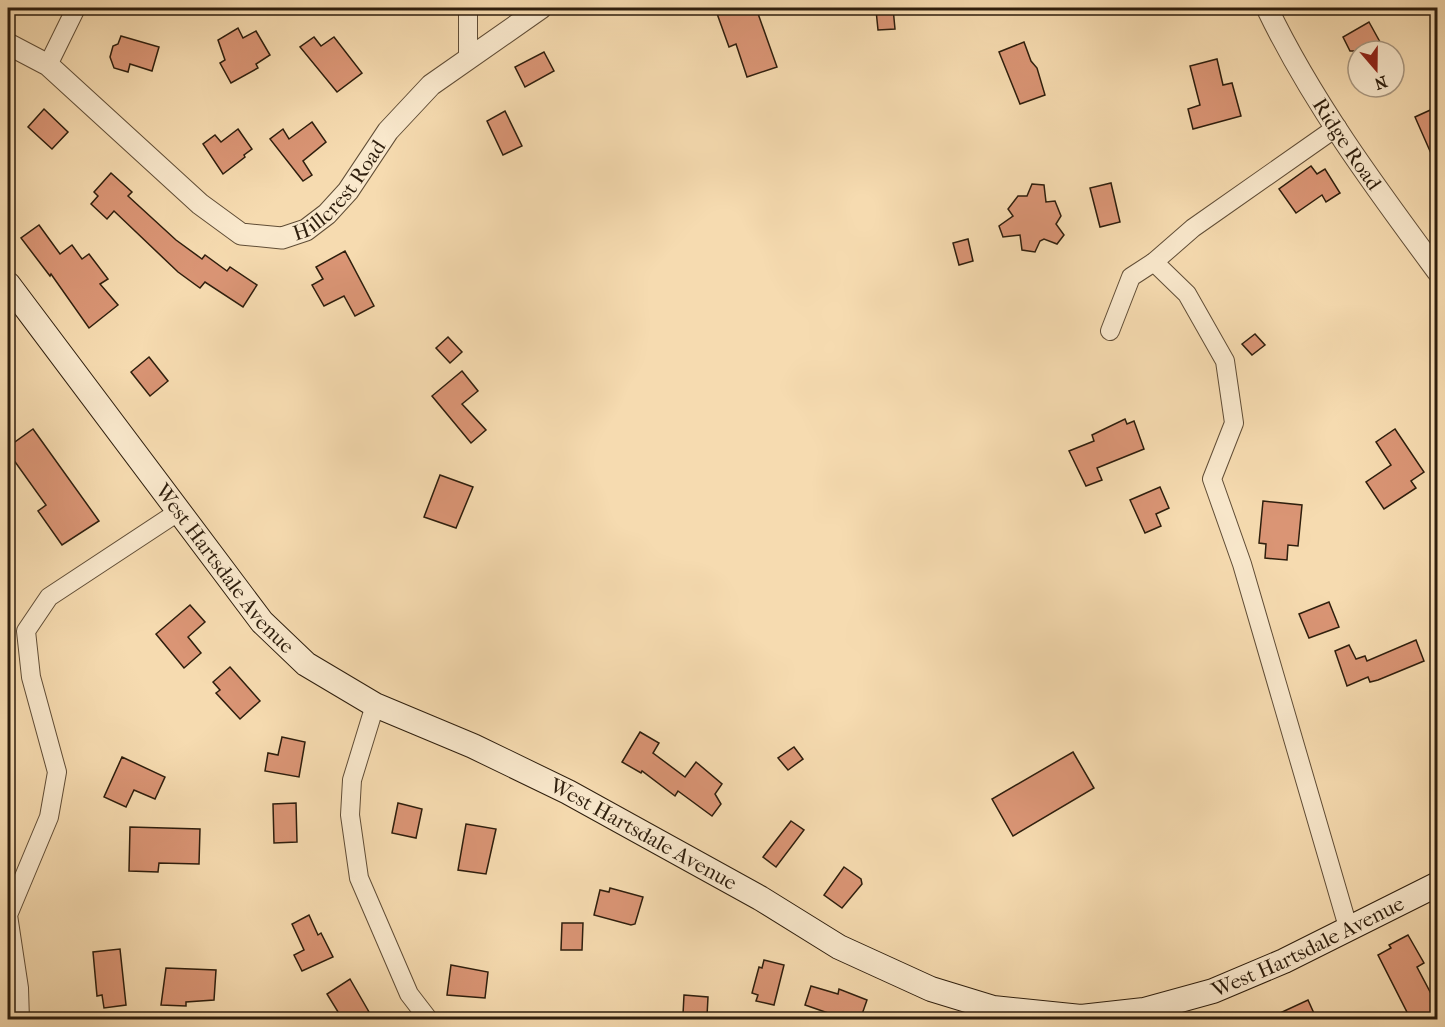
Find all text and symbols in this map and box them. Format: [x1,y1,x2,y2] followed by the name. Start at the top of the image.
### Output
[1346,39,1406,99] north arrow
[1371,72,1390,94] text: N
[1308,94,1387,195] street label: Ridge Road
[290,135,391,246] street label: Hillcrest Road
[150,478,299,658] street label: West Hartsdale Avenue
[545,773,741,895] street label: West Hartsdale Avenue
[1207,891,1408,1003] street label: West Hartsdale Avenue

